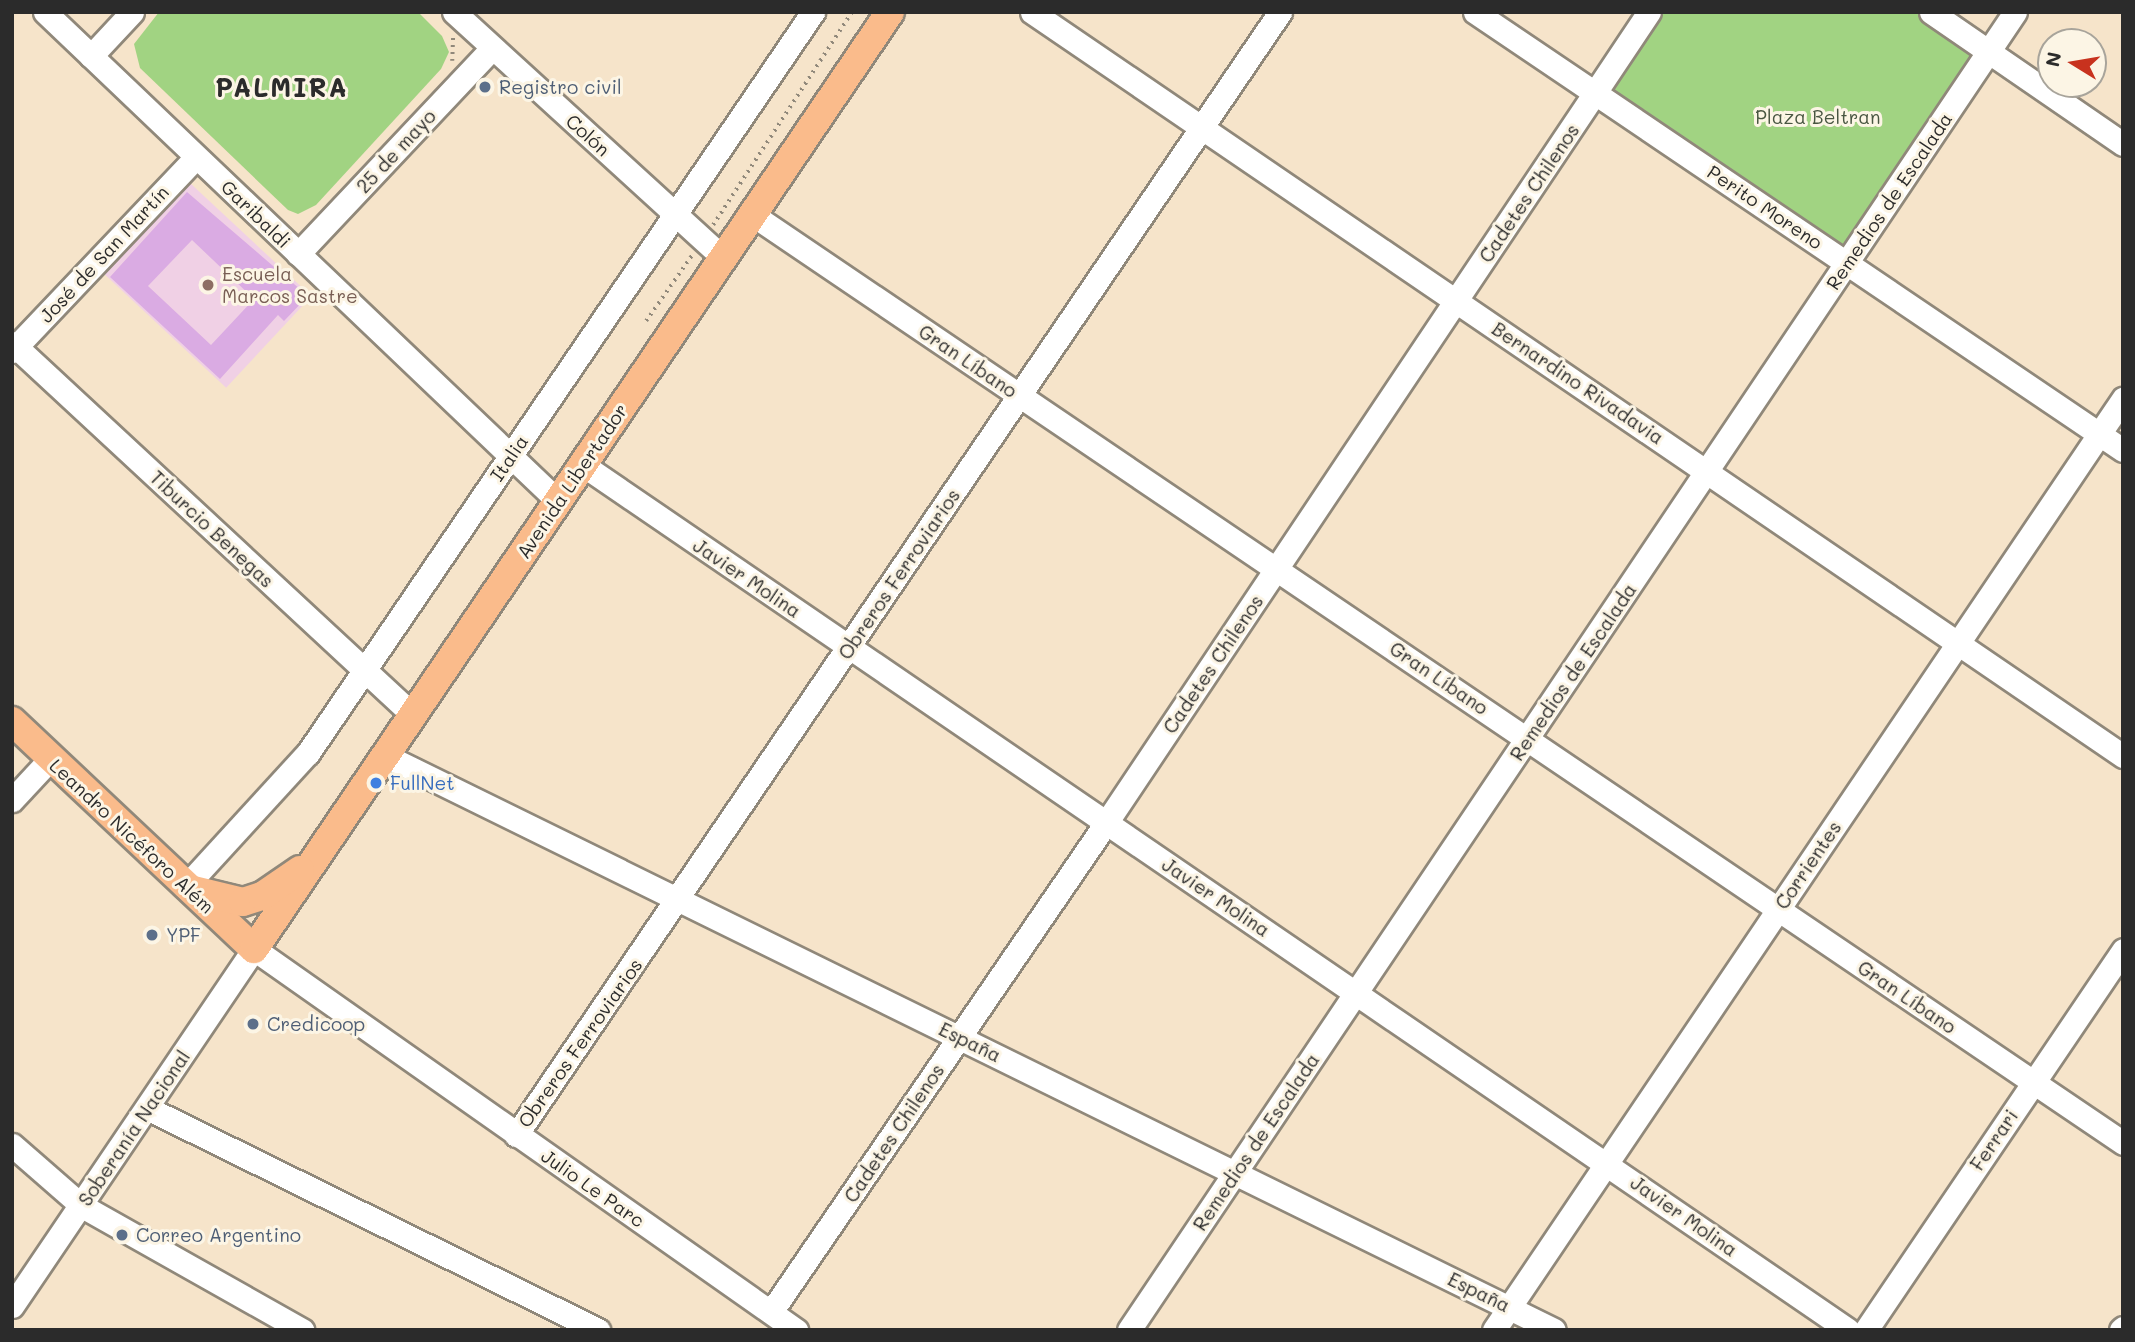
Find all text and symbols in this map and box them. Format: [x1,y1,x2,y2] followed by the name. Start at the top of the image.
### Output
[2037,28,2107,98] north arrow
[2039,50,2067,69] text: N
[216,72,348,104] district label: PALMIRA
[499,76,622,98] place label: Registro civil
[477,79,493,95] marker: Registro civil
[352,105,440,197] street label: 25 de mayo
[1755,106,1881,128] park label: Plaza Beltran
[1821,108,1957,294] street label: Remedios de Escalada
[561,109,615,161] street label: Colón
[1474,119,1584,267] street label: Cadetes Chilenos
[1703,160,1827,254] street label: Perito Moreno
[216,175,296,253] street label: Garibaldi
[35,181,173,327] street label: José de San Martín
[222,263,358,307] place label: Escuela Marcos Sastre
[200,277,216,293] marker: Escuela Marcos Sastre
[1488,317,1668,449] street label: Bernardino Rivadavia
[914,320,1022,402] street label: Gran Líbano
[512,399,632,563] street label: Avenida Libertador
[485,431,533,485] street label: Italia
[145,466,279,592] street label: Tiburcio Benegas
[833,484,965,664] street label: Obreros Ferroviarios
[689,534,805,622] street label: Javier Molina
[1505,579,1641,765] street label: Remedios de Escalada
[1158,590,1268,738] street label: Cadetes Chilenos
[1385,637,1493,719] street label: Gran Líbano
[45,754,219,918] street label: Leandro Nicéforo Além
[390,772,455,794] place label: FullNet
[368,775,384,791] marker: FullNet
[1770,817,1846,913] street label: Corrientes
[1158,853,1274,941] street label: Javier Molina
[166,924,201,946] place label: YPF
[144,927,160,943] marker: YPF
[513,954,647,1132] street label: Obreros Ferroviarios
[1853,956,1961,1038] street label: Gran Líbano
[267,1013,365,1035] place label: Credicoop
[245,1016,261,1032] marker: Credicoop
[935,1017,1005,1067] street label: España
[73,1046,195,1210] street label: Soberanía Nacional
[1188,1049,1324,1235] street label: Remedios de Escalada
[839,1059,949,1207] street label: Cadetes Chilenos
[1965,1105,2023,1175] street label: Ferrari
[537,1144,649,1232] street label: Julio Le Parc
[1626,1171,1742,1261] street label: Javier Molina
[136,1224,301,1246] place label: Correo Argentino
[114,1227,130,1243] marker: Correo Argentino
[1444,1267,1514,1317] street label: España

